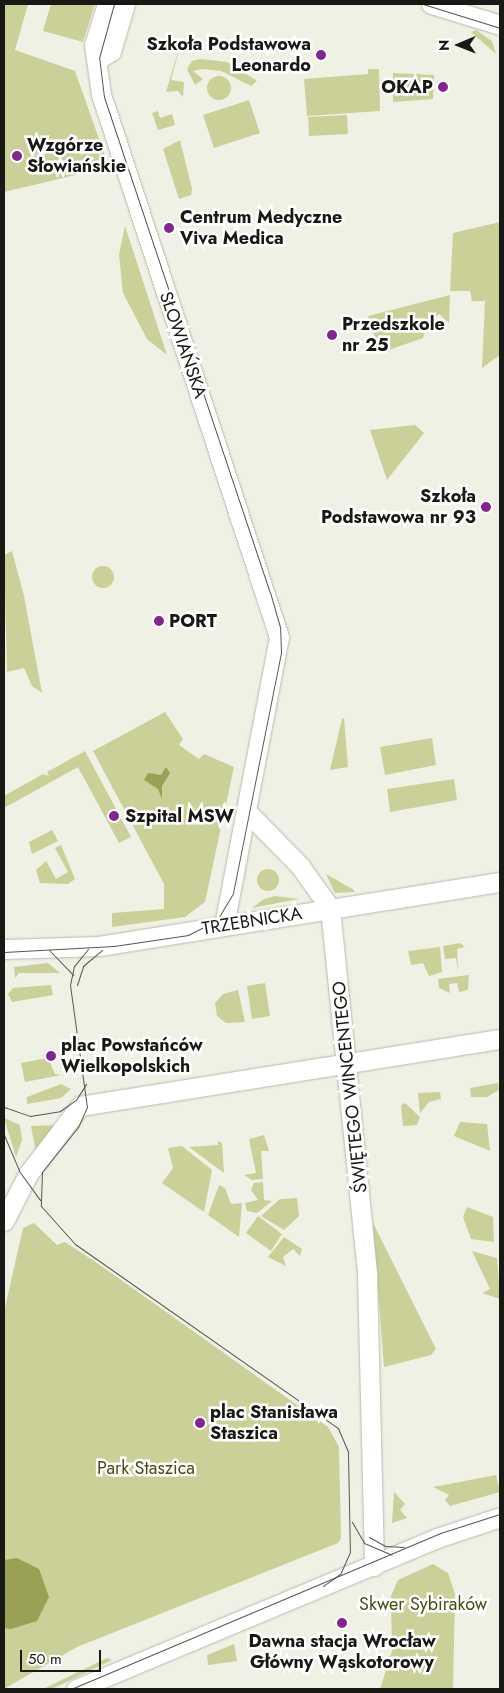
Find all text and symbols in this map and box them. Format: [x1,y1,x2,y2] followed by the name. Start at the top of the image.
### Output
[434,20,484,70] north arrow
[147,34,311,76] place label: Szkoła Podstawowa Leonardo
[434,40,454,51] text: N
[315,49,327,61] marker: Szkoła Podstawowa Leonardo
[381,76,433,98] place label: OKAP
[437,81,449,93] marker: OKAP
[27,135,126,178] place label: Wzgórze Słowiańskie
[11,150,23,162] marker: Wzgórze Słowiańskie
[180,207,342,250] place label: Centrum Medyczne Viva Medica
[162,221,176,235] marker: Centrum Medyczne Viva Medica
[155,289,211,401] street label: SŁOWIAŃSKA
[342,314,445,356] place label: Przedszkole nr 25
[326,329,338,341] marker: Przedszkole nr 25
[321,486,476,528] place label: Szkoła Podstawowa nr 93
[480,501,492,513] marker: Szkoła Podstawowa nr 93
[169,610,217,632] place label: PORT
[153,615,165,627] marker: PORT
[125,805,234,827] place label: Szpital MSW
[107,809,121,823] marker: Szpital MSW
[200,902,304,940] street label: TRZEBNICKA
[328,980,372,1194] street label: ŚWIĘTEGO WINCENTEGO
[61,1035,203,1078] place label: plac Powstańców Wielkopolskich
[45,1050,57,1062] marker: plac Powstańców Wielkopolskich
[210,1402,338,1445] place label: plac Stanisława Staszica
[194,1417,206,1429] marker: plac Stanisława Staszica
[97,1457,195,1479] park label: Park Staszica
[359,1593,487,1615] park label: Skwer Sybiraków
[336,1617,348,1629] marker: Dawna stacja Wrocław Główny Wąskotorowy
[248,1631,436,1674] place label: Dawna stacja Wrocław Główny Wąskotorowy
[22,1640,104,1672] scale bar
[28,1648,62,1670] text: 50 m

